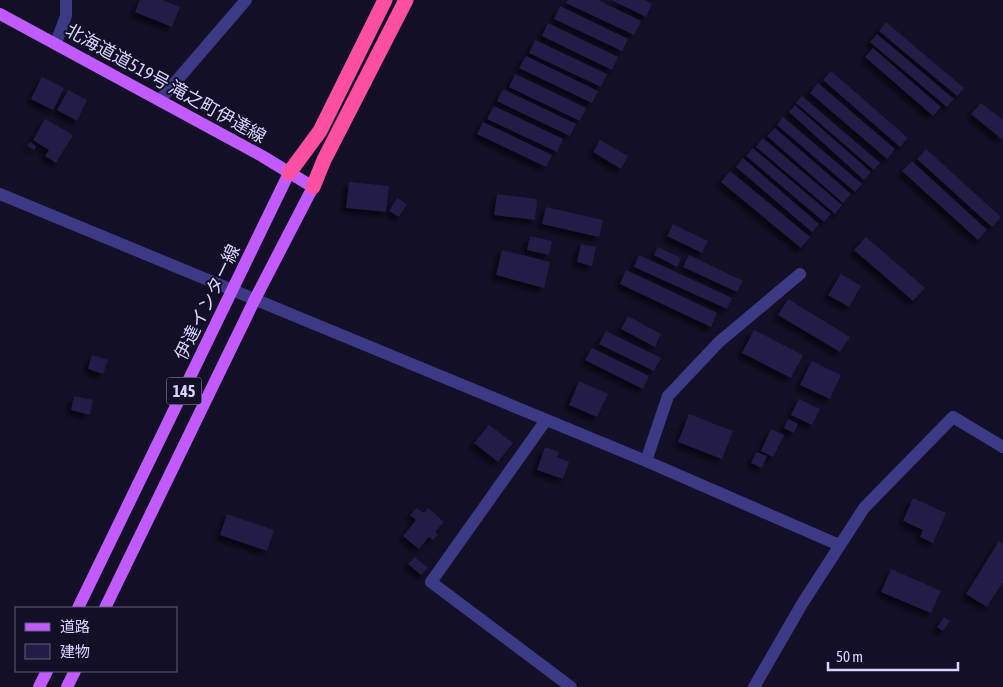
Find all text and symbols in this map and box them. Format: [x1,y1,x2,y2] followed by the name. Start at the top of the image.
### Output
[62,19,270,147] street label: 北海道道519号 滝之町伊達線
[170,241,244,363] street label: 伊達インター線
[166,378,202,404] road number: 145
[15,607,178,672] legend
[60,618,90,635] text: 道路
[828,640,958,672] scale bar
[60,643,90,660] text: 建物
[836,648,863,665] text: 50 m

